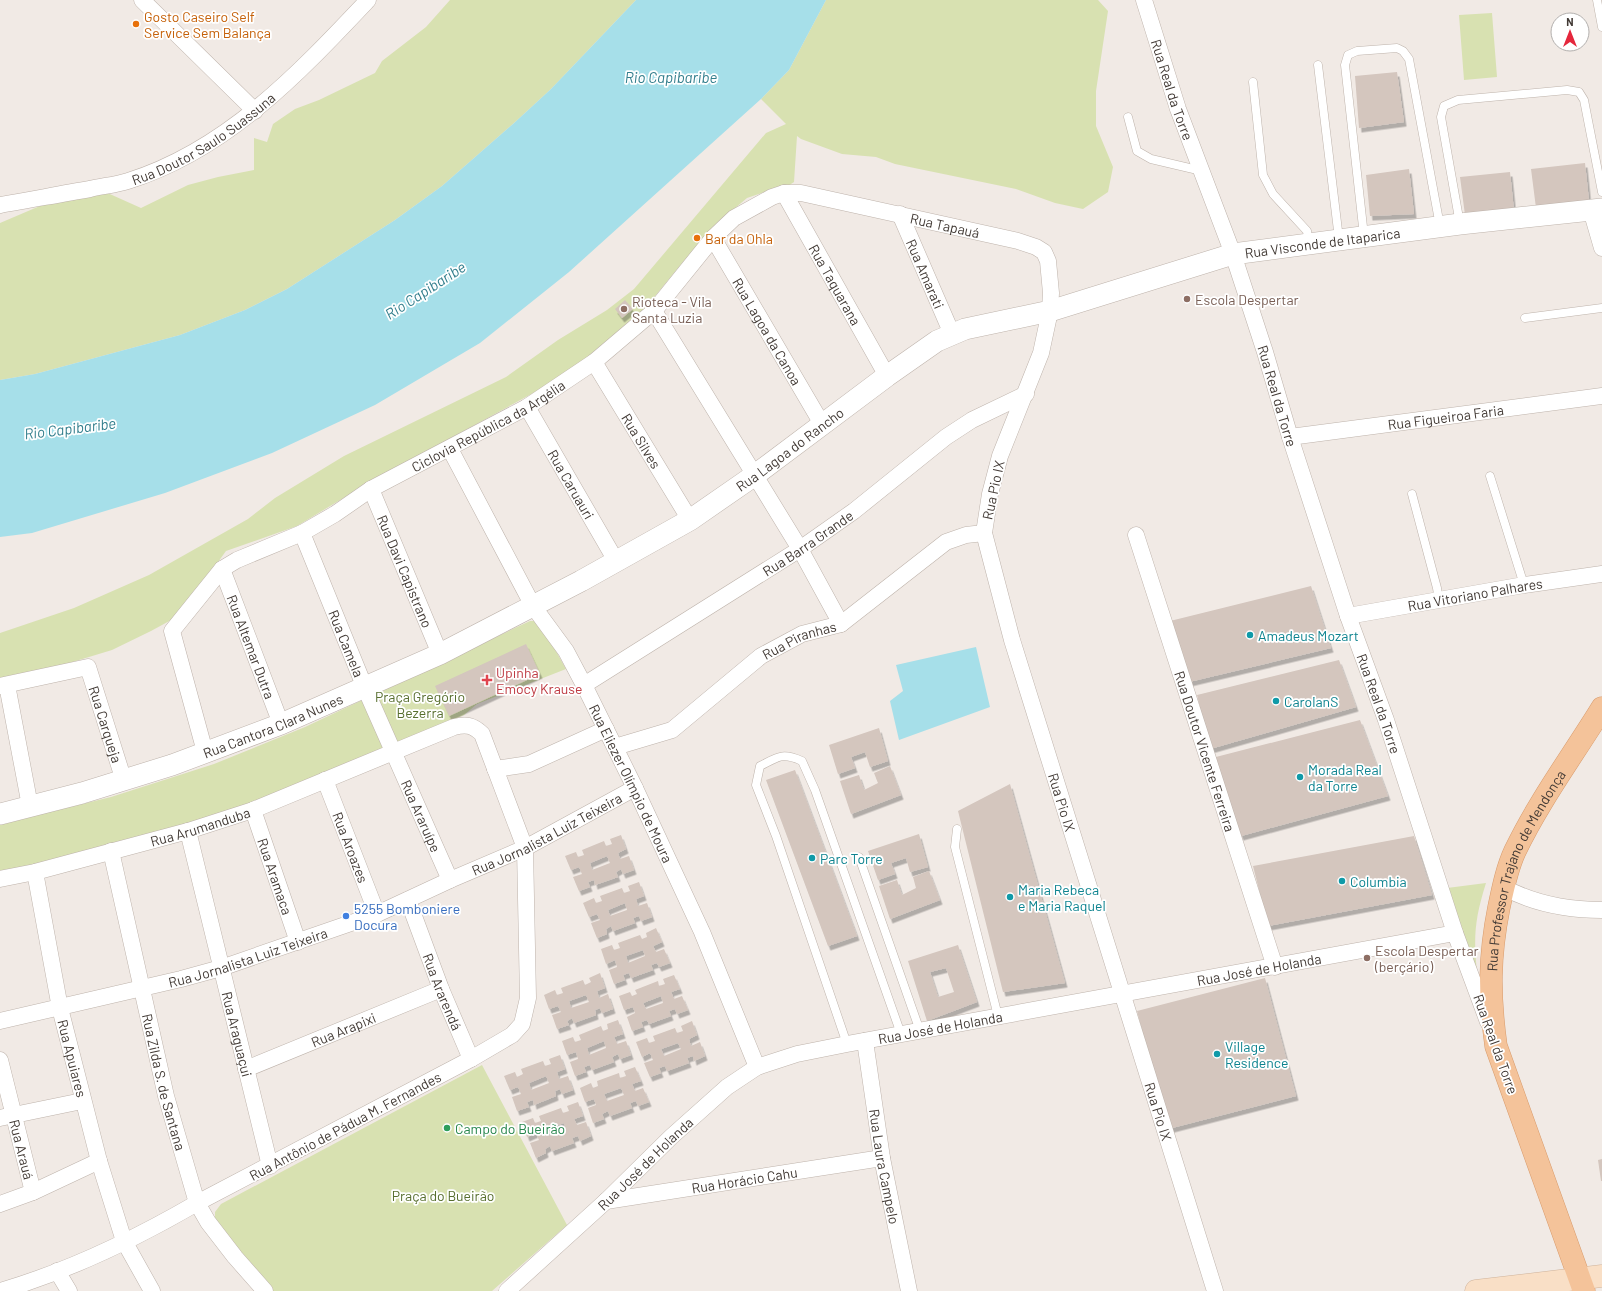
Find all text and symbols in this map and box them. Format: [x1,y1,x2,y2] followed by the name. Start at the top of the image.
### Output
[144,8,271,41] place label: Gosto Caseiro Self Service Sem Balança
[1550,12,1590,52] north arrow
[1566,15,1574,28] text: N
[131,19,141,29] marker: Gosto Caseiro Self Service Sem Balança
[1148,37,1197,142] street label: Rua Real da Torre
[625,68,717,86] water label: Rio Capibaribe
[129,89,278,188] street label: Rua Doutor Saulo Suassuna
[909,209,981,241] street label: Rua Tapauá
[1244,223,1401,261] street label: Rua Visconde de Itaparica
[705,230,773,247] place label: Bar da Ohla
[692,233,702,243] marker: Bar da Ohla
[903,236,948,311] street label: Rua Amarati
[806,241,865,328] street label: Rua Taquarana
[381,257,469,323] water label: Rio Capibaribe
[730,274,806,388] street label: Rua Lagoa da Canoa
[1195,291,1299,308] place label: Escola Despertar
[632,293,712,326] place label: Rioteca - Vila Santa Luzia
[1182,294,1192,304] marker: Escola Despertar
[619,304,629,314] marker: Rioteca - Vila Santa Luzia
[1255,343,1301,449] street label: Rua Real da Torre
[408,376,568,475] street label: Ciclovia República da Argélia
[1387,401,1505,433] street label: Rua Figueiroa Faria
[732,403,847,494] street label: Rua Lagoa do Rancho
[619,410,665,472] street label: Rua Silves
[23,413,117,443] water label: Rio Capibaribe
[545,446,598,522] street label: Rua Caruauri
[978,459,1008,521] street label: Rua Pio IX
[759,506,856,579] street label: Rua Barra Grande
[374,512,436,630] street label: Rua Davi Capistrano
[1406,574,1544,614] street label: Rua Vitoriano Palhares
[224,592,279,701] street label: Rua Altemar Dutra
[326,607,368,679] street label: Rua Camela
[759,617,838,662] street label: Rua Piranhas
[1258,627,1359,644] place label: Amadeus Mozart
[1245,630,1255,640] marker: Amadeus Mozart
[1354,651,1405,756] street label: Rua Real da Torre
[496,664,583,697] place label: Upinha Emocy Krause
[1172,669,1239,834] street label: Rua Doutor Vicente Ferreira
[481,674,493,686] marker: Upinha Emocy Krause
[86,684,126,765] street label: Rua Carqueja
[375,688,465,721] park label: Praça Gregório Bezerra
[200,689,345,761] street label: Rua Cantora Clara Nunes
[1284,693,1338,710] place label: CarolanS
[1271,696,1281,706] marker: CarolanS
[586,701,677,865] street label: Rua Eliezer Olímpio de Moura
[1308,761,1382,794] place label: Morada Real da Torre
[1483,767,1568,972] street label: Rua Professor Trajano de Mendonça
[1045,771,1080,833] street label: Rua Pio IX
[1295,772,1305,782] marker: Morada Real da Torre
[398,777,445,855] street label: Rua Araruípe
[469,789,624,878] street label: Rua Jornalista Luiz Teixeira
[148,803,252,849] street label: Rua Arumanduba
[330,809,373,885] street label: Rua Aroazes
[255,836,297,917] street label: Rua Aramaca
[820,850,883,867] place label: Parc Torre
[807,853,817,863] marker: Parc Torre
[1350,873,1407,890] place label: Columbia
[1337,876,1347,886] marker: Columbia
[1018,881,1106,914] place label: Maria Rebeca e Maria Raquel
[1005,892,1015,902] marker: Maria Rebeca e Maria Raquel
[354,900,460,933] place label: 5255 Bomboniere Docura
[341,911,351,921] marker: 5255 Bomboniere Docura
[167,923,329,990] street label: Rua Jornalista Luiz Teixeira
[1374,942,1479,975] place label: Escola Despertar (berçário)
[1195,949,1323,988] street label: Rua José de Holanda
[420,951,466,1033] street label: Rua Ararendá
[1362,953,1372,963] marker: Escola Despertar (berçário)
[219,990,256,1078] street label: Rua Araguaçui
[1470,992,1522,1096] street label: Rua Real da Torre
[877,1007,1004,1047] street label: Rua José de Holanda
[308,1008,378,1050] street label: Rua Arapixi
[139,1012,190,1152] street label: Rua Zilda S. de Santana
[55,1017,91,1099] street label: Rua Apuiares
[1225,1038,1288,1071] place label: Village Residence
[1212,1049,1222,1059] marker: Village Residence
[246,1068,444,1184] street label: Rua Antônio de Pádua M. Fernandes
[1142,1080,1176,1143] street label: Rua Pio IX
[866,1108,904,1226] street label: Rua Laura Campelo
[594,1113,696,1213] street label: Rua José de Holanda
[7,1117,38,1181] street label: Rua Arauá
[455,1120,565,1137] place label: Campo do Bueirão
[442,1123,452,1133] marker: Campo do Bueirão
[690,1163,798,1196] street label: Rua Horácio Cahu
[392,1187,494,1204] park label: Praça do Bueirão

